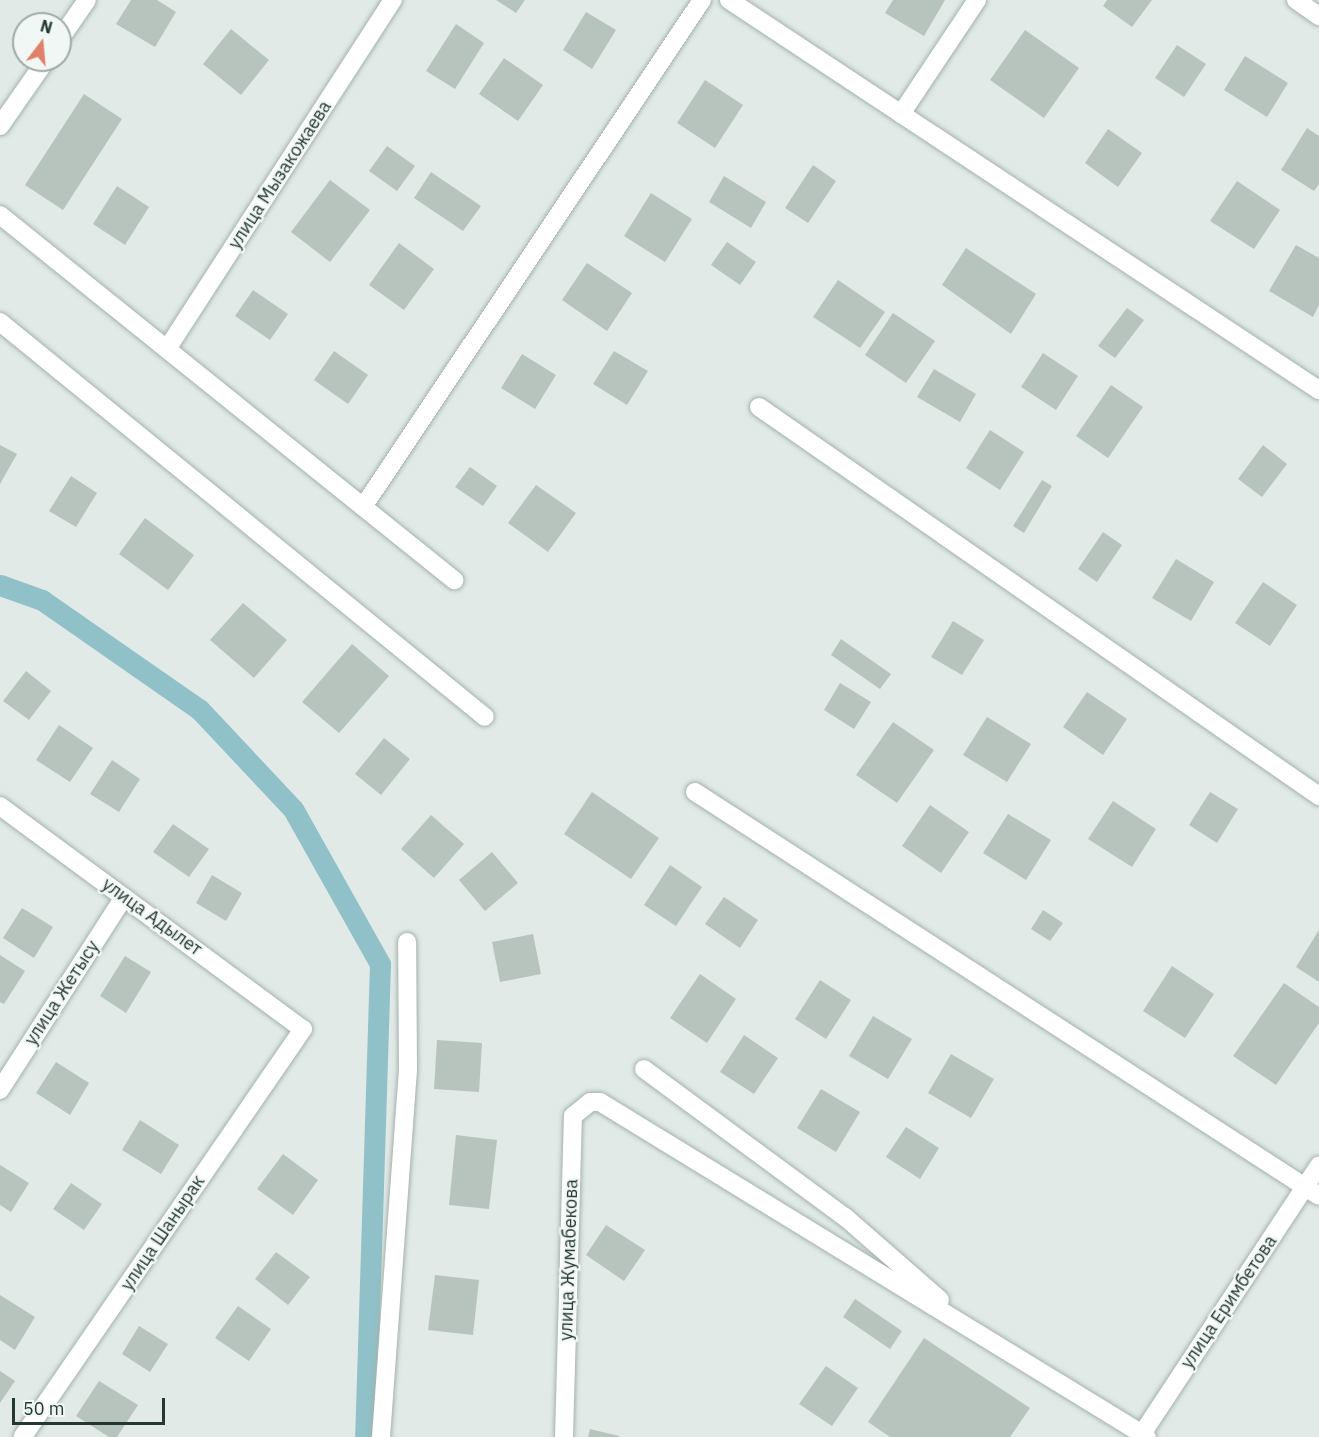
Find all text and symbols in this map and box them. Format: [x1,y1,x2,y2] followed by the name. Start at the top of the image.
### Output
[12,12,72,72] north arrow
[38,15,55,38] text: N
[224,97,336,253] street label: улица Мызакожаева
[98,874,206,960] street label: улица Адылет
[20,937,104,1049] street label: улица Жетысу
[116,1171,210,1295] street label: улица Шанырак
[555,1179,583,1341] street label: улица Жумабекова
[1176,1231,1282,1373] street label: улица Еримбетова
[15,1386,168,1424] scale bar
[23,1397,65,1420] text: 50 m

